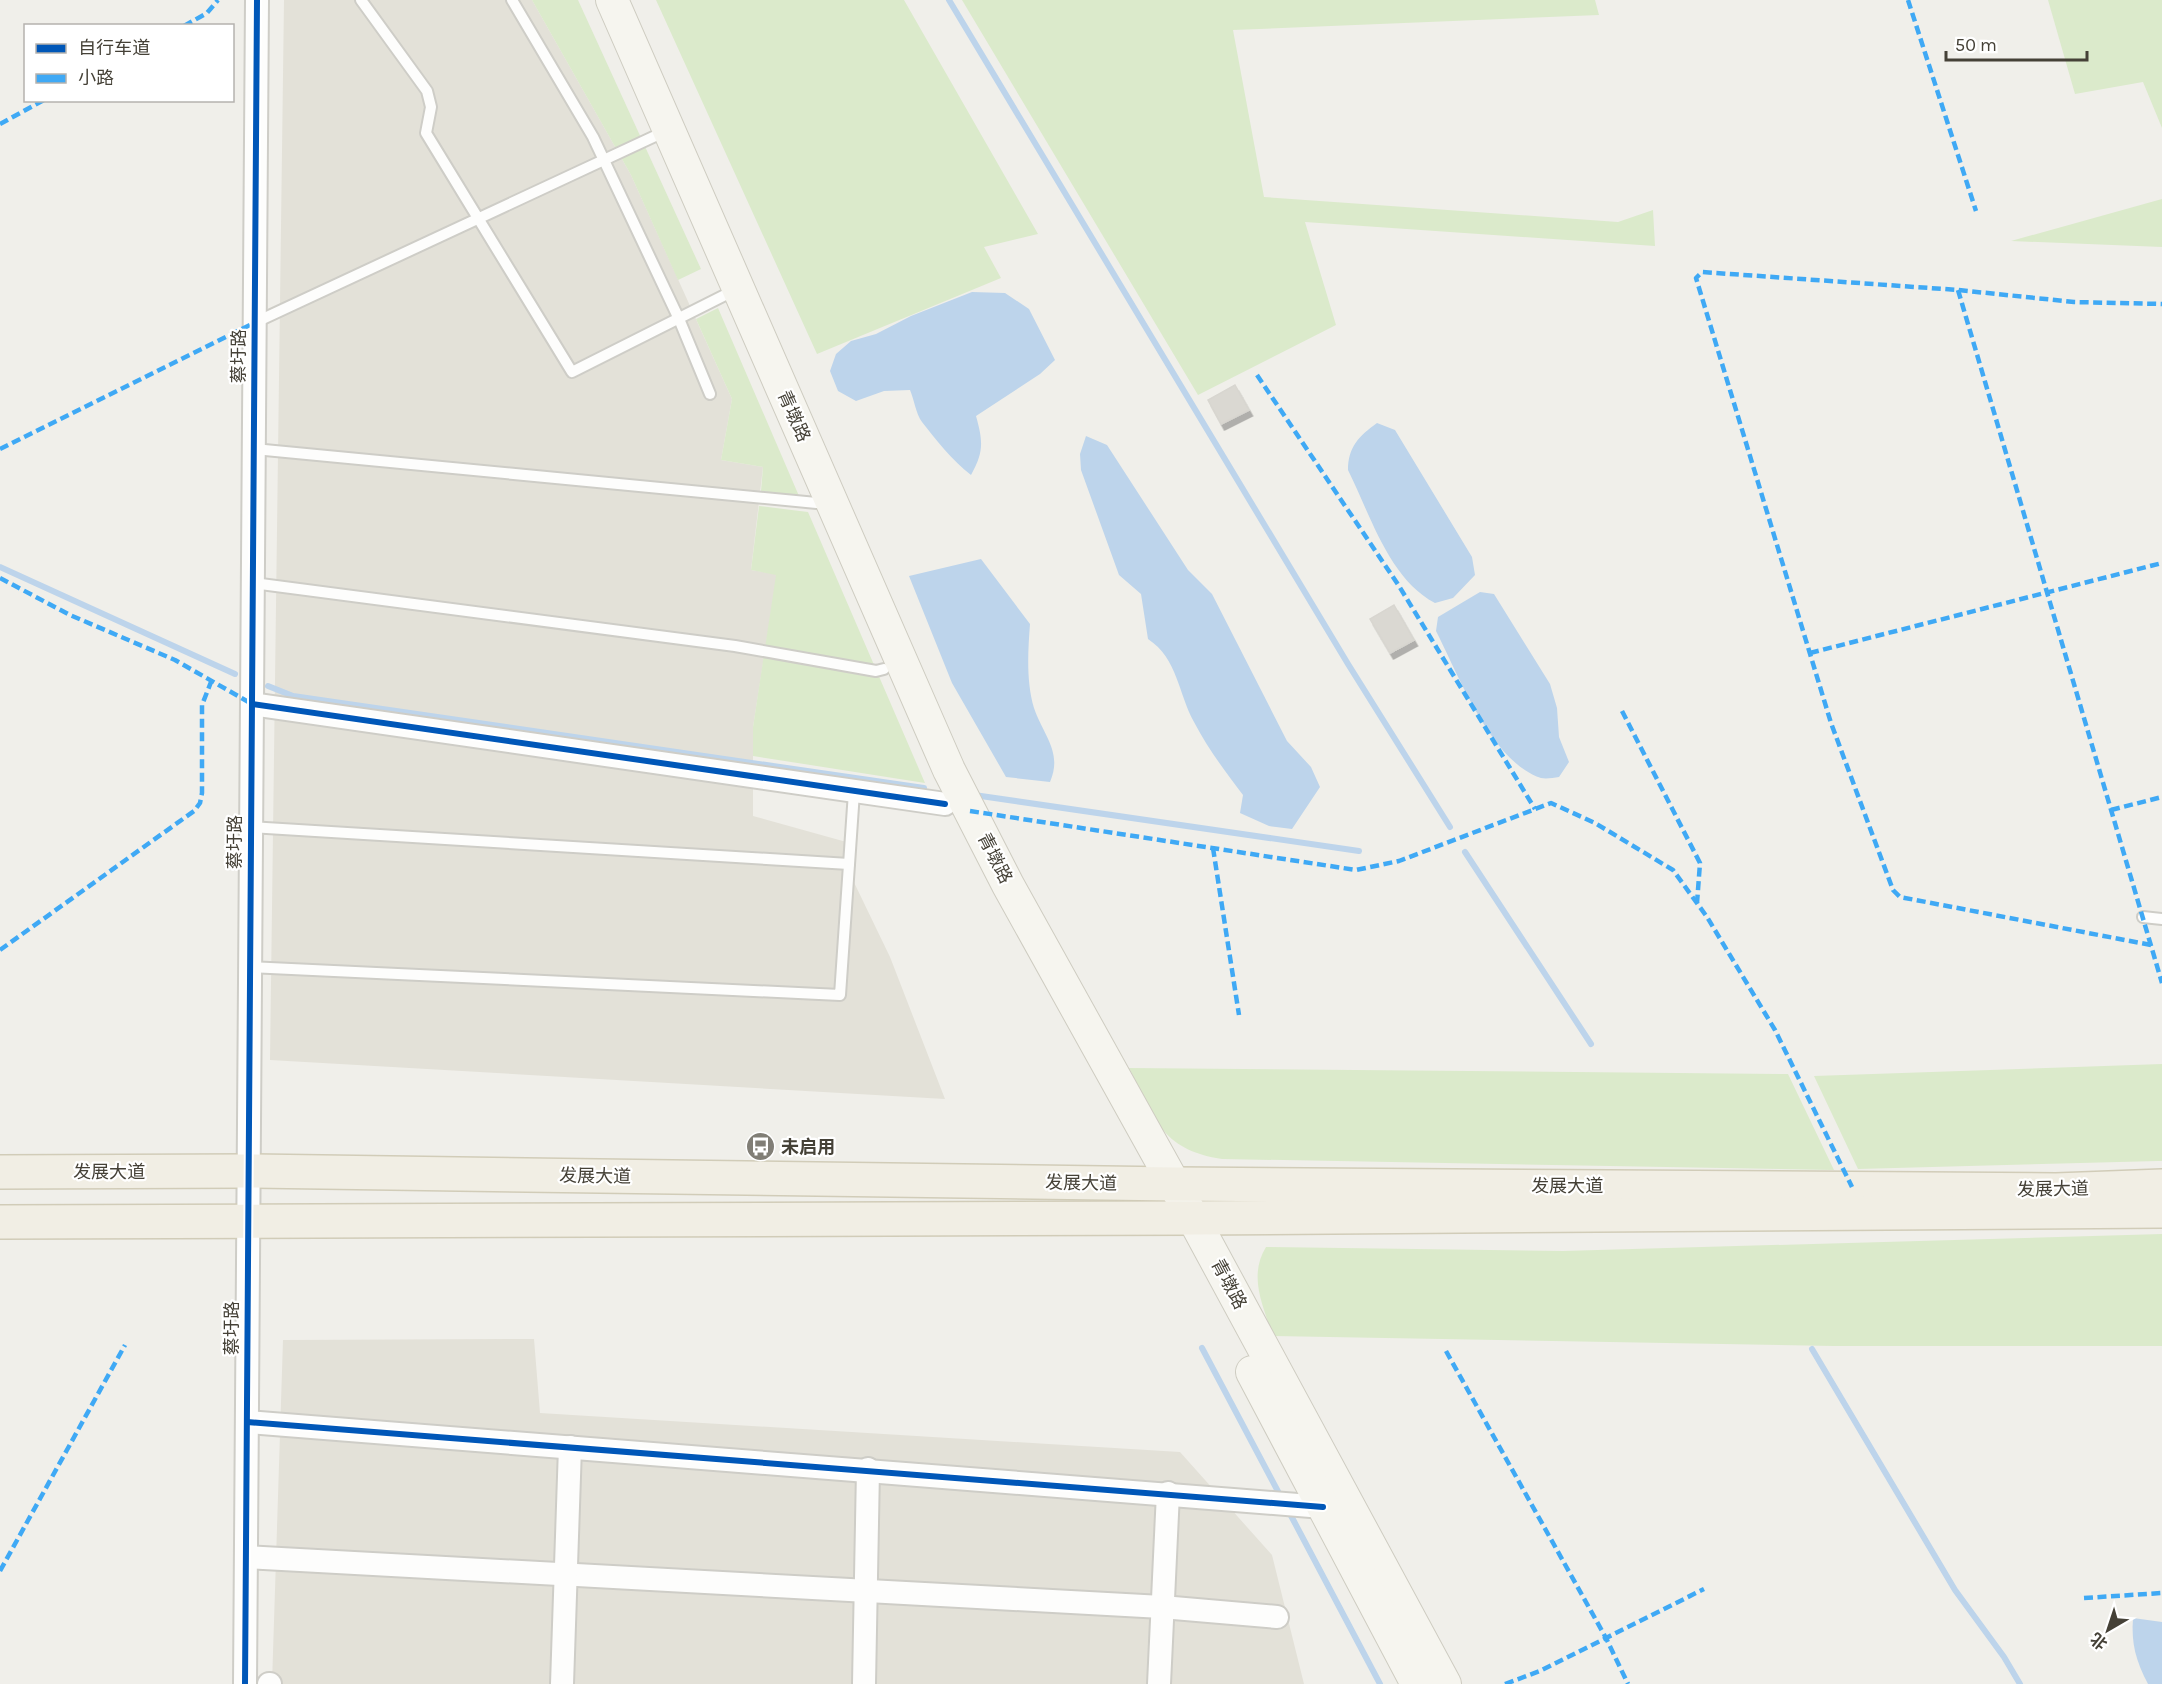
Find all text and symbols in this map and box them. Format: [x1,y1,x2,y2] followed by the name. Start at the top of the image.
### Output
[24,24,234,102] legend
[1946,24,2087,62] scale bar
[1955,34,1997,56] text: 50 m
[78,37,150,59] text: 自行车道
[78,67,114,89] text: 小路
[228,329,250,383] street label: 蔡圩路
[773,387,815,445] street label: 青墩路
[224,815,246,869] street label: 蔡圩路
[973,829,1017,887] street label: 青墩路
[744,1131,776,1163] bus stop icon: 未启用
[781,1136,835,1158] place label: 未启用
[73,1161,145,1183] street label: 发展大道
[559,1164,631,1188] street label: 发展大道
[1045,1171,1117,1195] street label: 发展大道
[1531,1175,1603,1197] street label: 发展大道
[2017,1177,2089,1201] street label: 发展大道
[1207,1255,1251,1313] street label: 青墩路
[221,1301,243,1355] street label: 蔡圩路
[2078,1600,2138,1660] north arrow
[2087,1629,2111,1654] text: 北

